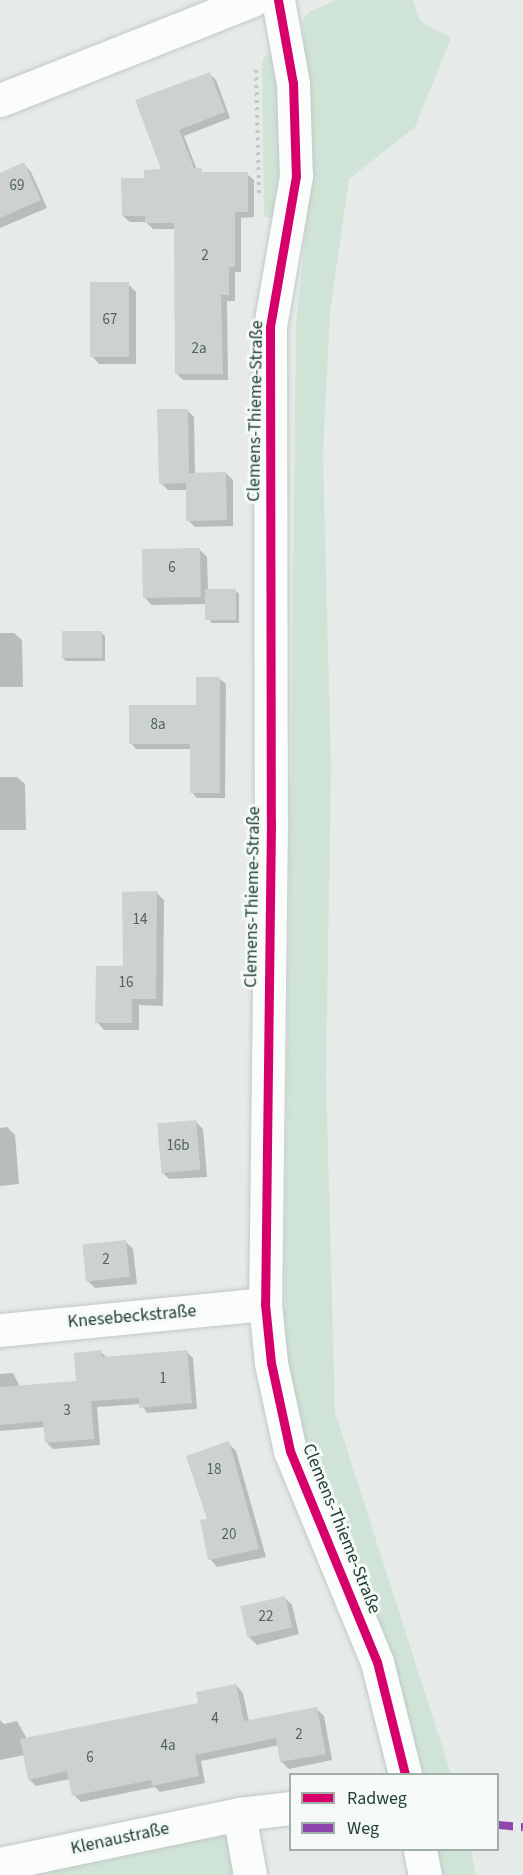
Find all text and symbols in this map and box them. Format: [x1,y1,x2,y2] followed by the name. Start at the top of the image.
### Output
[10,177,24,195] house number: 69
[201,247,209,265] house number: 2
[103,311,117,329] house number: 67
[244,320,268,502] street label: Clemens-Thieme-Straße
[191,340,207,358] house number: 2a
[168,559,176,577] house number: 6
[150,716,166,734] house number: 8a
[241,806,265,988] street label: Clemens-Thieme-Straße
[133,911,147,929] house number: 14
[119,974,133,992] house number: 16
[166,1137,190,1155] house number: 16b
[102,1251,110,1269] house number: 2
[67,1301,197,1333] street label: Knesebeckstraße
[159,1370,167,1388] house number: 1
[63,1402,71,1420] house number: 3
[297,1441,385,1617] street label: Clemens-Thieme-Straße
[207,1461,221,1479] house number: 18
[222,1526,236,1544] house number: 20
[259,1608,273,1626] house number: 22
[211,1710,219,1728] house number: 4
[295,1726,303,1744] house number: 2
[160,1737,176,1755] house number: 4a
[86,1749,94,1767] house number: 6
[289,1773,499,1851] legend
[347,1786,407,1811] text: Radweg
[347,1816,379,1841] text: Weg
[69,1818,171,1860] street label: Klenaustraße

